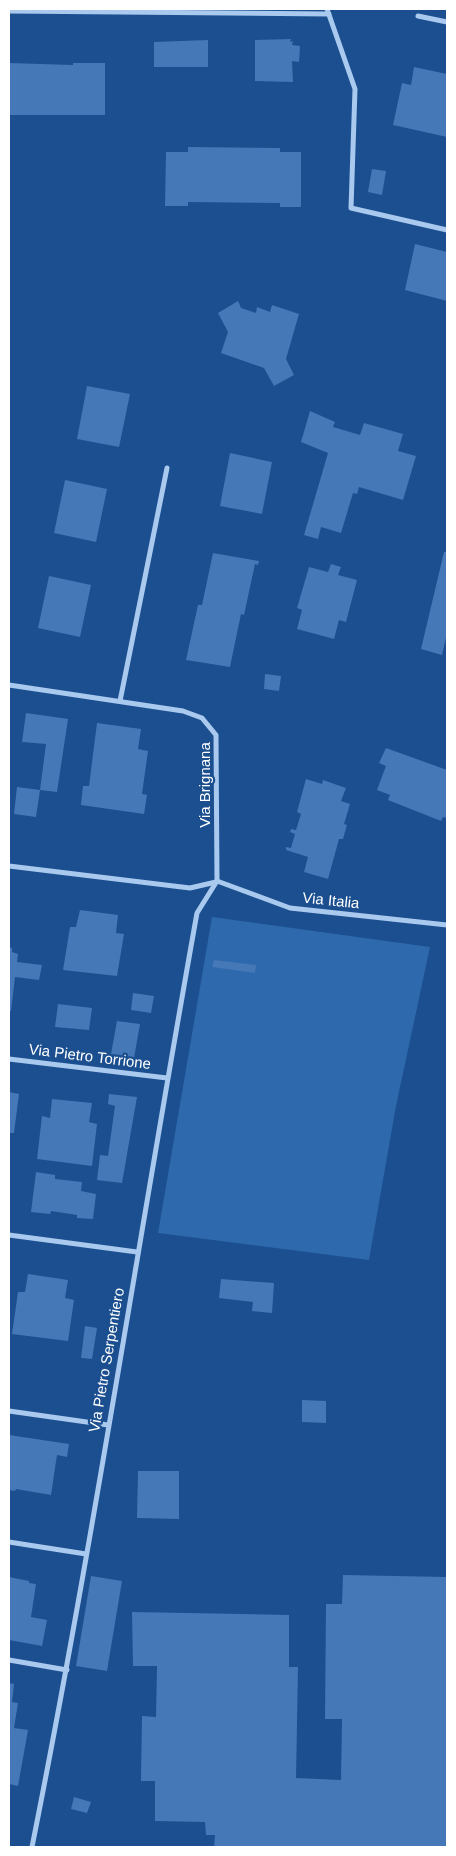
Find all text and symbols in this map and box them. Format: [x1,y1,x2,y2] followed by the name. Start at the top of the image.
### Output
[196,742,213,828] street label: Via Brignana
[302,889,361,912] street label: Via Italia
[28,1040,152,1072] street label: Via Pietro Torrione
[85,1286,127,1434] street label: Via Pietro Serpentiero

